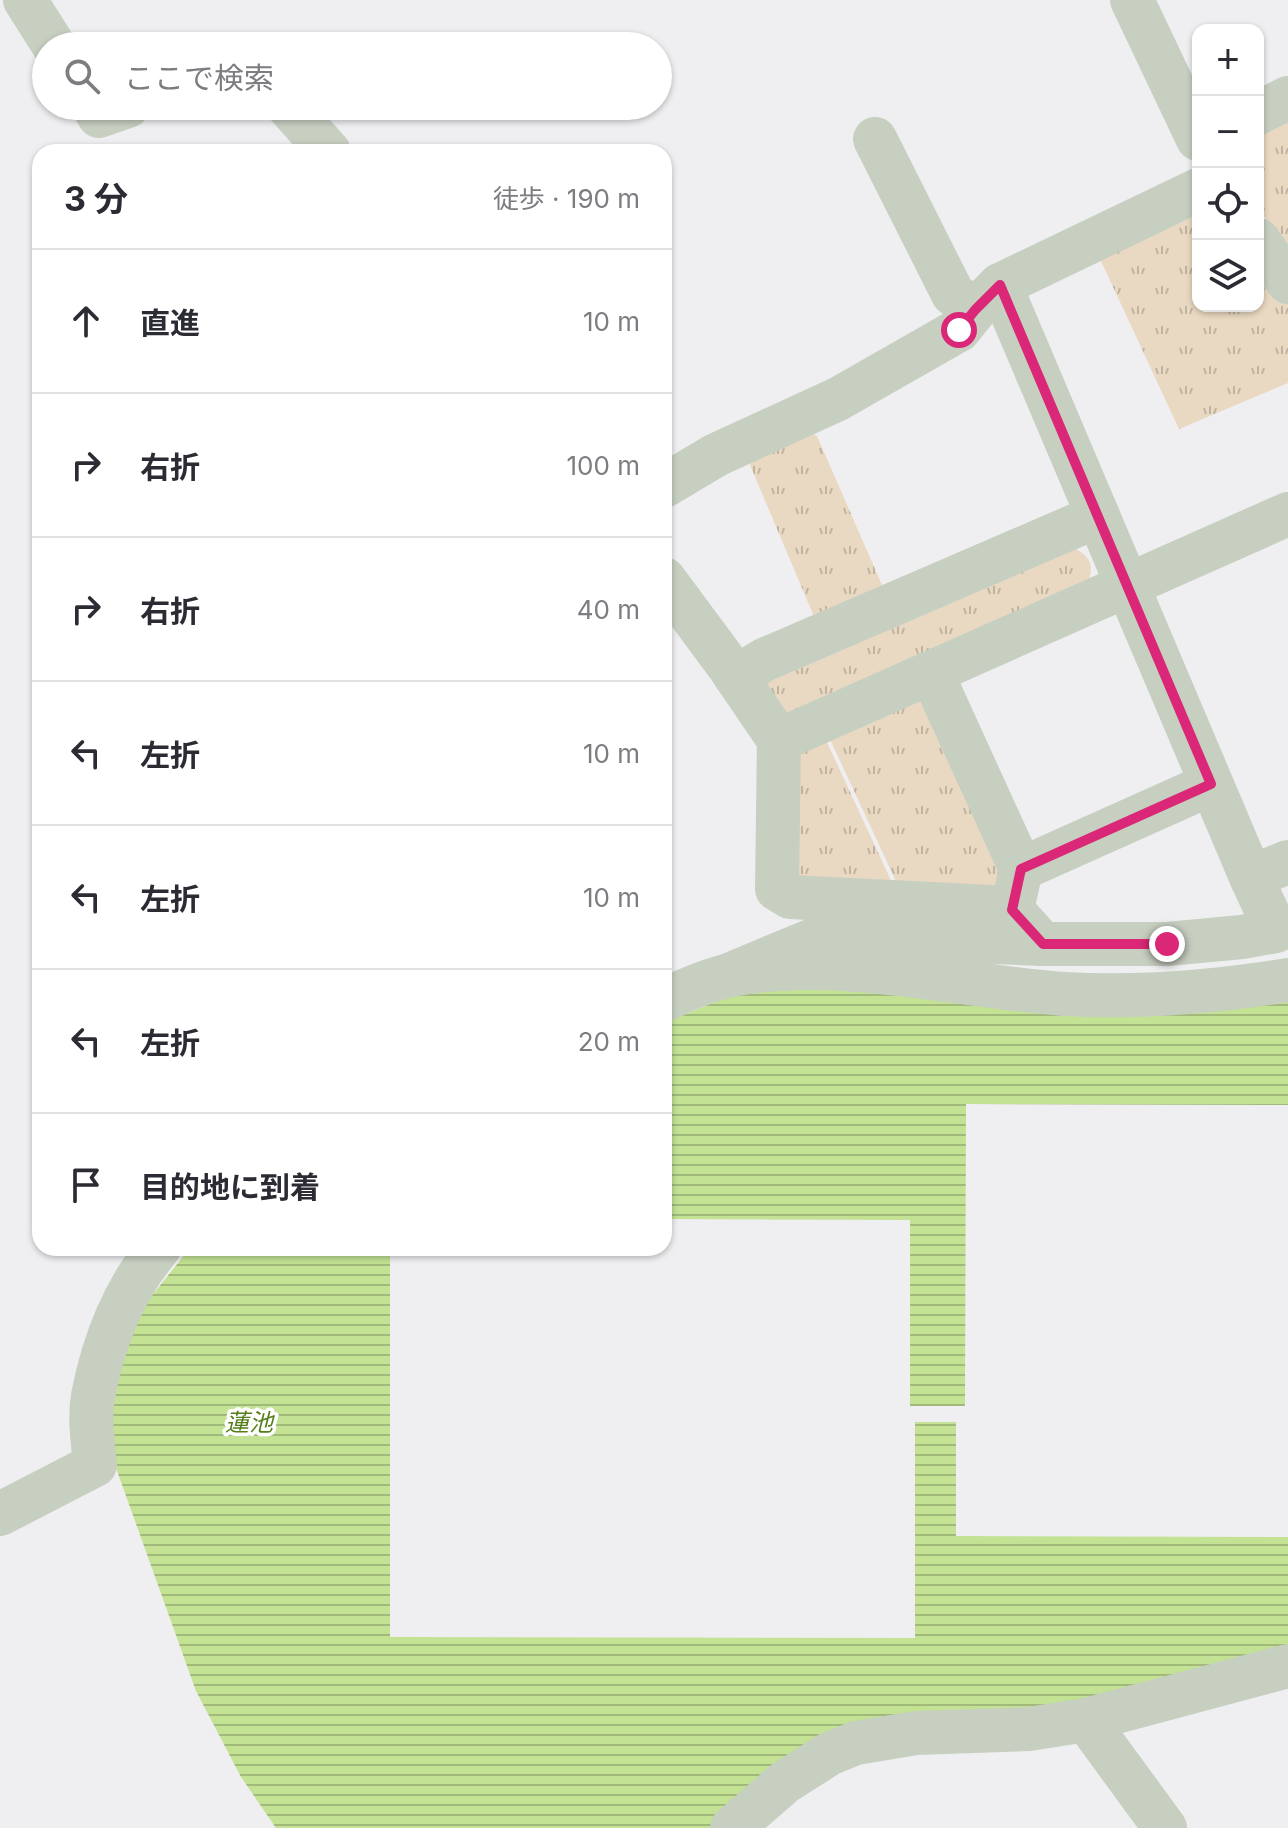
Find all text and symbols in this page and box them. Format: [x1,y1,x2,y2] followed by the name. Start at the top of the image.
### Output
[1192,24,1264,312] map controls
[1192,24,1264,96] button: +
[32,32,672,120] search box
[60,54,104,98] icon: search
[124,60,274,96] text: ここで検索
[1192,96,1264,168] button: −
[1192,168,1264,240] button: locate
[64,178,128,219] text: 3 分
[493,183,640,214] text: 徒歩 · 190 m
[1192,240,1264,312] button: layers
[64,299,108,343] icon: ahead
[140,305,200,341] text: 直進
[583,306,640,337] text: 10 m
[941,312,977,348] route start
[64,443,108,487] icon: right
[140,449,200,485] text: 右折
[567,450,640,481] text: 100 m
[64,587,108,631] icon: right
[140,593,200,629] text: 右折
[577,594,640,625] text: 40 m
[64,731,108,775] icon: left
[140,737,200,773] text: 左折
[583,738,640,769] text: 10 m
[64,875,108,919] icon: left
[140,881,200,917] text: 左折
[583,882,640,913] text: 10 m
[1149,926,1185,962] route end
[64,1019,108,1063] icon: left
[140,1025,200,1061] text: 左折
[578,1026,640,1057] text: 20 m
[64,1163,108,1207] icon: arrive
[140,1169,320,1205] text: 目的地に到着
[225,1408,275,1437] water label: 蓮池

